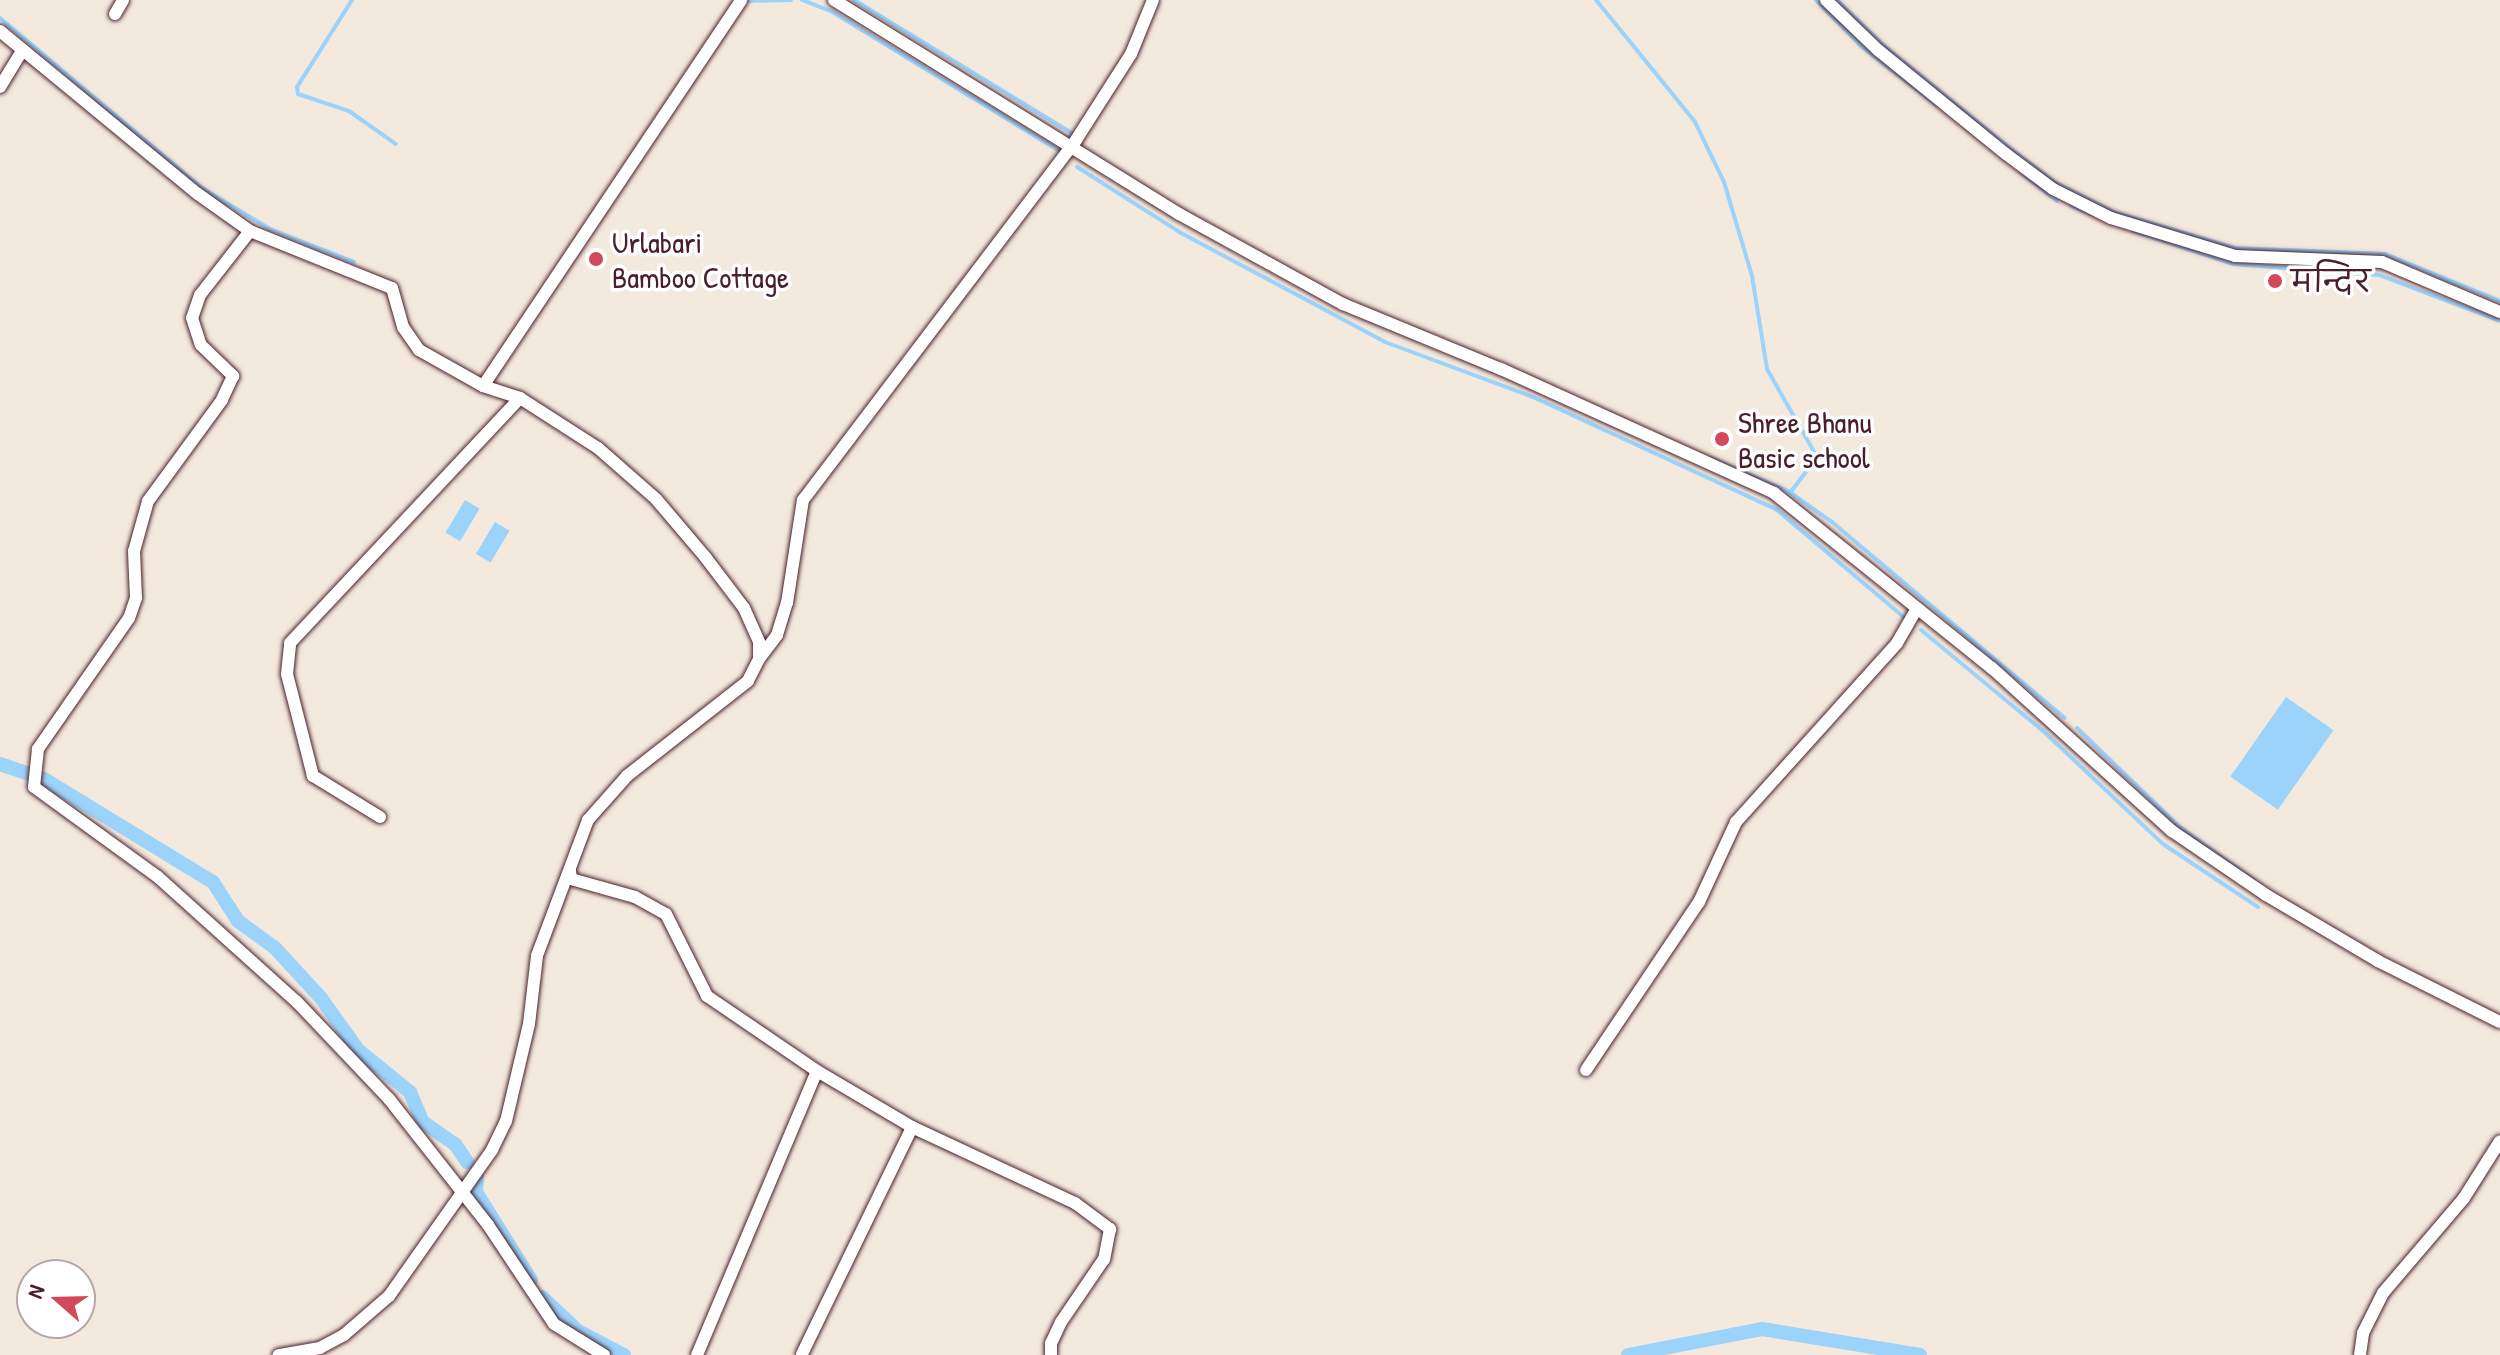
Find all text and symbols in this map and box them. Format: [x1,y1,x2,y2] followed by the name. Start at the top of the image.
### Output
[612,224,789,294] place label: Urlabari Bamboo Cottage
[587,250,605,268] marker: Urlabari Bamboo Cottage
[2291,263,2371,299] place label: मन्दिर
[2266,272,2284,290] marker: मन्दिर
[1738,404,1872,474] place label: Shree Bhanu Basic school
[1713,430,1731,448] marker: Shree Bhanu Basic school
[16,1259,96,1339] north arrow
[19,1281,51,1302] text: N

